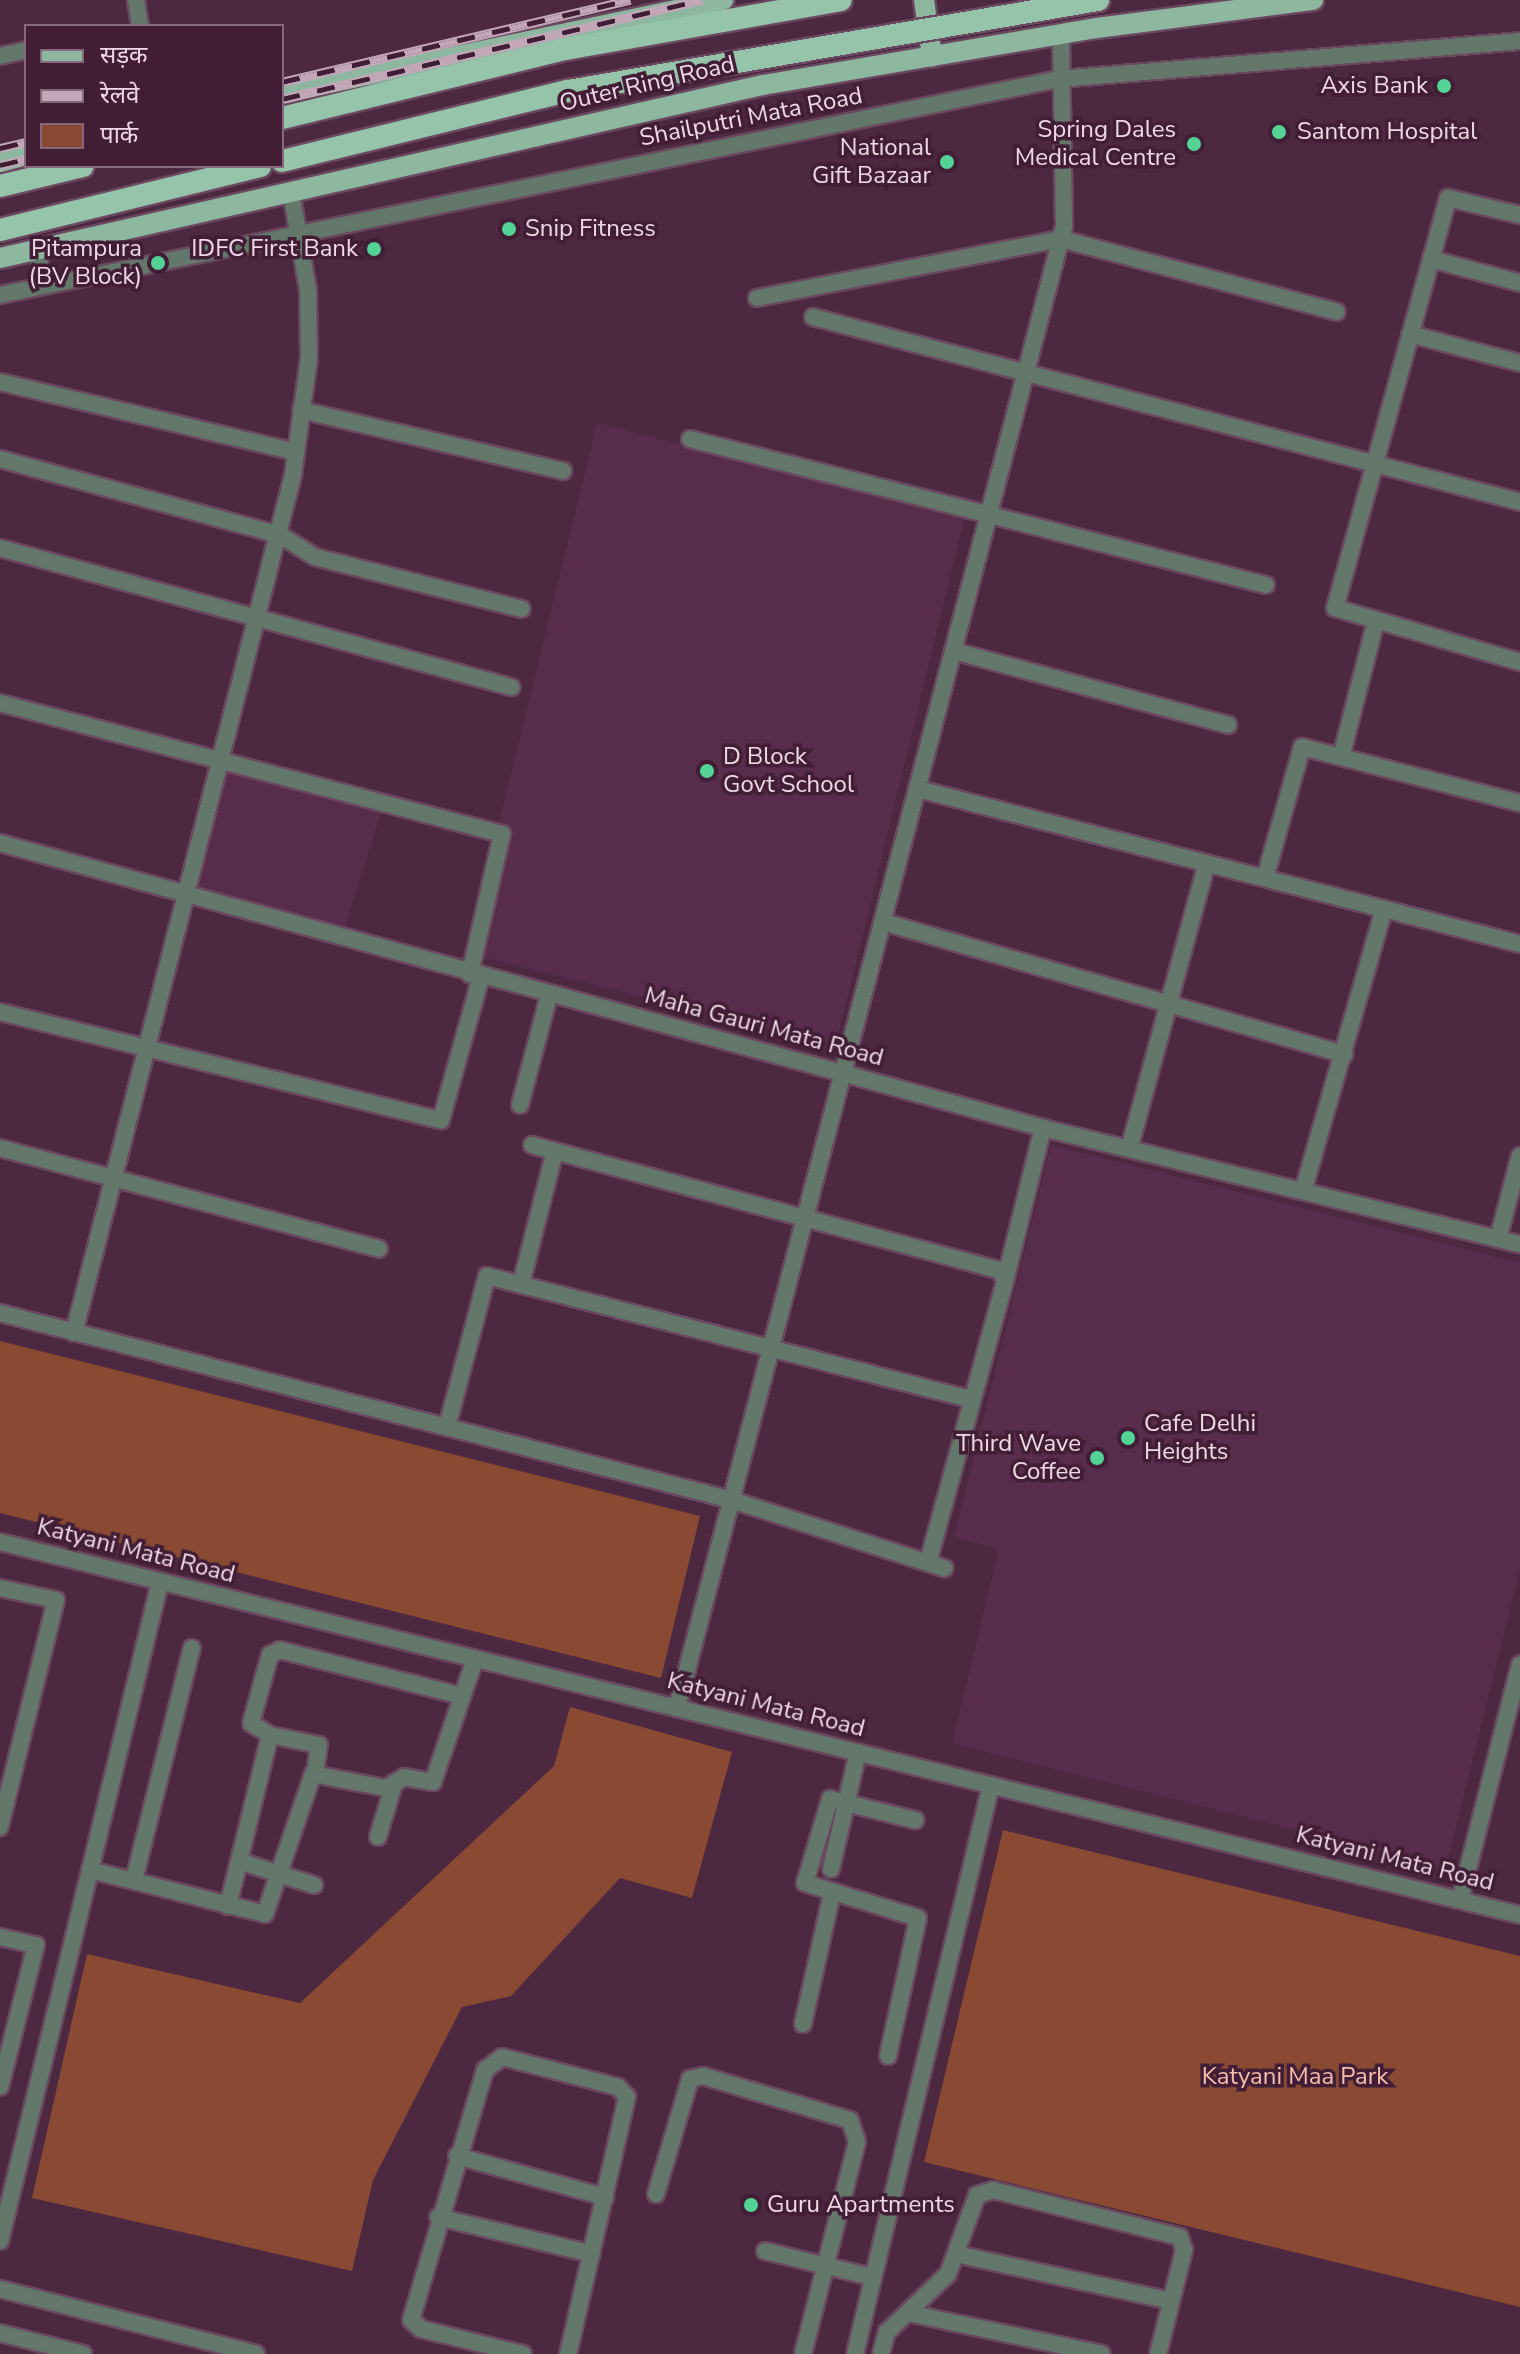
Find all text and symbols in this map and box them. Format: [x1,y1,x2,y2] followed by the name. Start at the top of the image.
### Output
[24,24,284,168] legend
[100,39,148,71] text: सड़क
[557,50,737,118] street label: Outer Ring Road
[1321,72,1428,100] place label: Axis Bank
[1435,77,1453,95] marker: Axis Bank
[100,79,139,111] text: रेलवे
[637,81,865,153] street label: Shailputri Mata Road
[1015,116,1176,172] place label: Spring Dales Medical Centre
[1297,118,1477,146] place label: Santom Hospital
[100,119,138,151] text: पार्क
[1268,121,1290,143] marker: Santom Hospital
[1183,133,1205,155] marker: Spring Dales Medical Centre
[812,134,931,190] place label: National Gift Bazaar
[938,153,956,171] marker: National Gift Bazaar
[525,215,656,243] place label: Snip Fitness
[500,220,518,238] marker: Snip Fitness
[28,235,142,291] place label: Pitampura (BV Block)
[191,235,358,263] place label: IDFC First Bank
[365,240,383,258] marker: IDFC First Bank
[149,254,167,272] marker: Pitampura (BV Block)
[723,743,854,799] place label: D Block Govt School
[698,762,716,780] marker: D Block Govt School
[641,981,887,1073] street label: Maha Gauri Mata Road
[1144,1410,1256,1466] place label: Cafe Delhi Heights
[1119,1429,1137,1447] marker: Cafe Delhi Heights
[956,1430,1081,1486] place label: Third Wave Coffee
[1088,1449,1106,1467] marker: Third Wave Coffee
[34,1512,238,1590] street label: Katyani Mata Road
[664,1666,868,1744] street label: Katyani Mata Road
[1293,1820,1497,1898] street label: Katyani Mata Road
[1202,2063,1388,2091] park label: Katyani Maa Park
[767,2191,955,2219] place label: Guru Apartments
[742,2196,760,2214] marker: Guru Apartments

